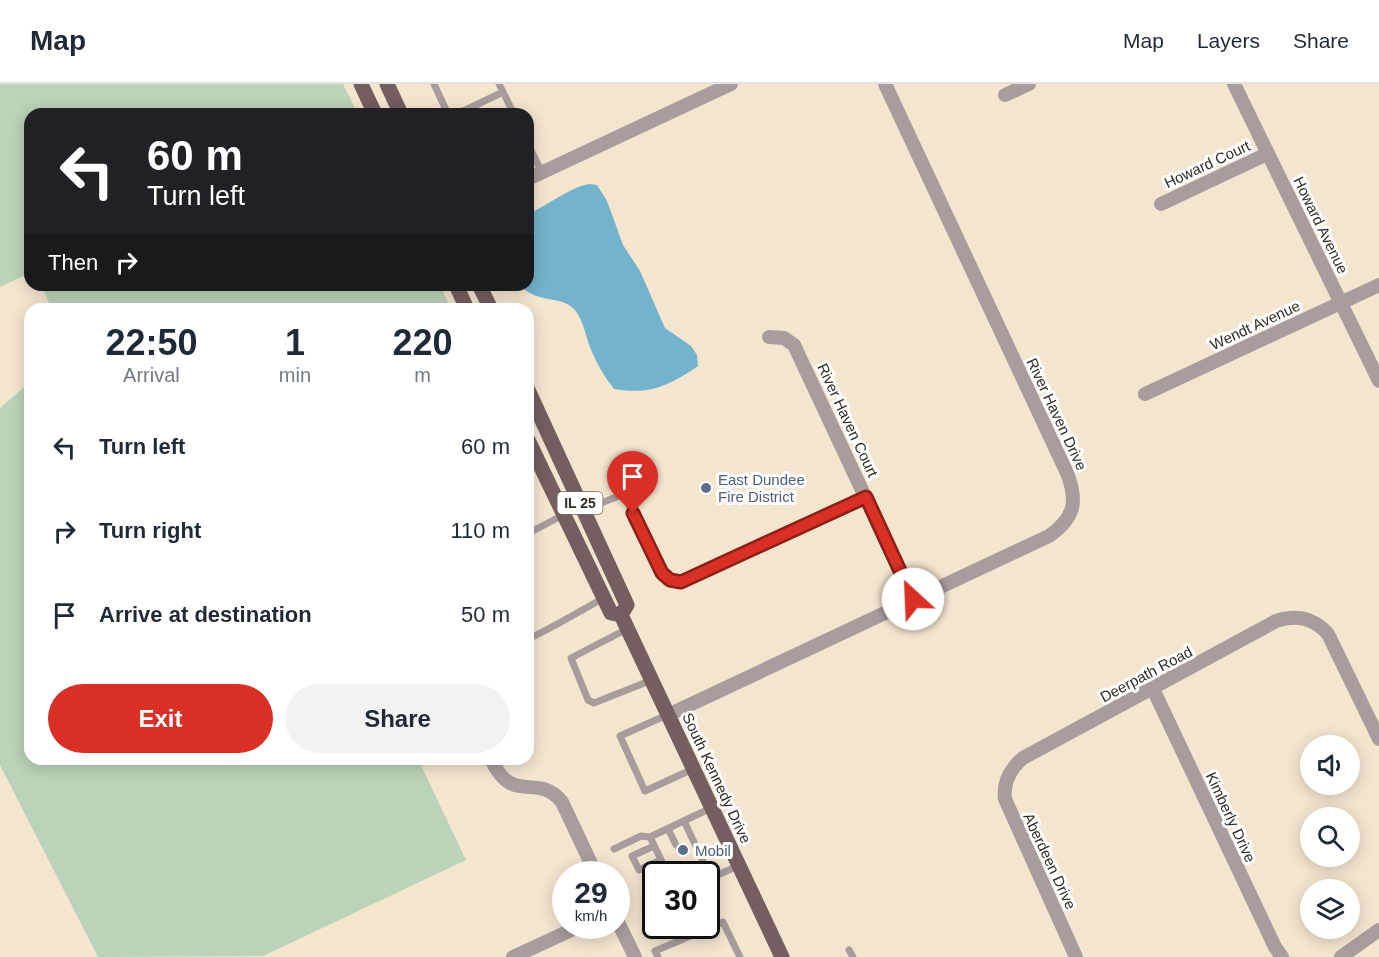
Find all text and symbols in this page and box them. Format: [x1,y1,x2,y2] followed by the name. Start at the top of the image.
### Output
[30,25,86,56] text: Map
[1123,29,1164,52] text: Map
[1197,29,1260,52] text: Layers
[1293,29,1349,52] text: Share
[48,132,126,210] icon: left
[147,132,243,179] text: 60 m
[1161,136,1253,191] street label: Howard Court
[1290,174,1352,276] street label: Howard Avenue
[147,181,245,211] text: Turn left
[110,246,143,279] icon: right
[48,250,98,275] text: Then
[1207,297,1303,353] street label: Wendt Avenue
[105,322,197,363] text: 22:50
[285,322,305,363] text: 1
[392,322,453,363] text: 220
[1024,355,1090,473] street label: River Haven Drive
[814,360,882,480] street label: River Haven Court
[123,364,180,386] text: Arrival
[279,364,311,386] text: min
[414,364,431,386] text: m
[48,431,81,464] icon: left
[99,434,185,459] text: Turn left
[461,434,510,459] text: 60 m
[607,451,658,513] pin
[616,460,649,493] icon: arrive
[718,471,805,505] place label: East Dundee Fire District
[699,481,713,495] marker: East Dundee Fire District
[558,492,602,514] road number: IL 25
[48,515,81,548] icon: right
[99,518,201,543] text: Turn right
[450,518,510,543] text: 110 m
[881,567,945,631] position arrow
[48,599,81,632] icon: arrive
[99,602,312,627] text: Arrive at destination
[461,602,510,627] text: 50 m
[1097,643,1195,705] street label: Deerpath Road
[48,684,273,753] button: Exit
[285,684,510,753] button: Share
[679,710,755,846] street label: South Kennedy Drive
[1300,735,1360,939] map controls
[1300,735,1360,795] button: sound
[1203,769,1259,865] street label: Kimberly Drive
[1300,807,1360,867] button: search
[1020,810,1080,912] street label: Aberdeen Drive
[695,842,731,859] place label: Mobil
[676,843,690,857] marker: Mobil
[642,861,720,939] speed limit sign: 30
[574,876,608,909] text: 29
[1300,879,1360,939] button: layers
[575,907,607,924] text: km/h

